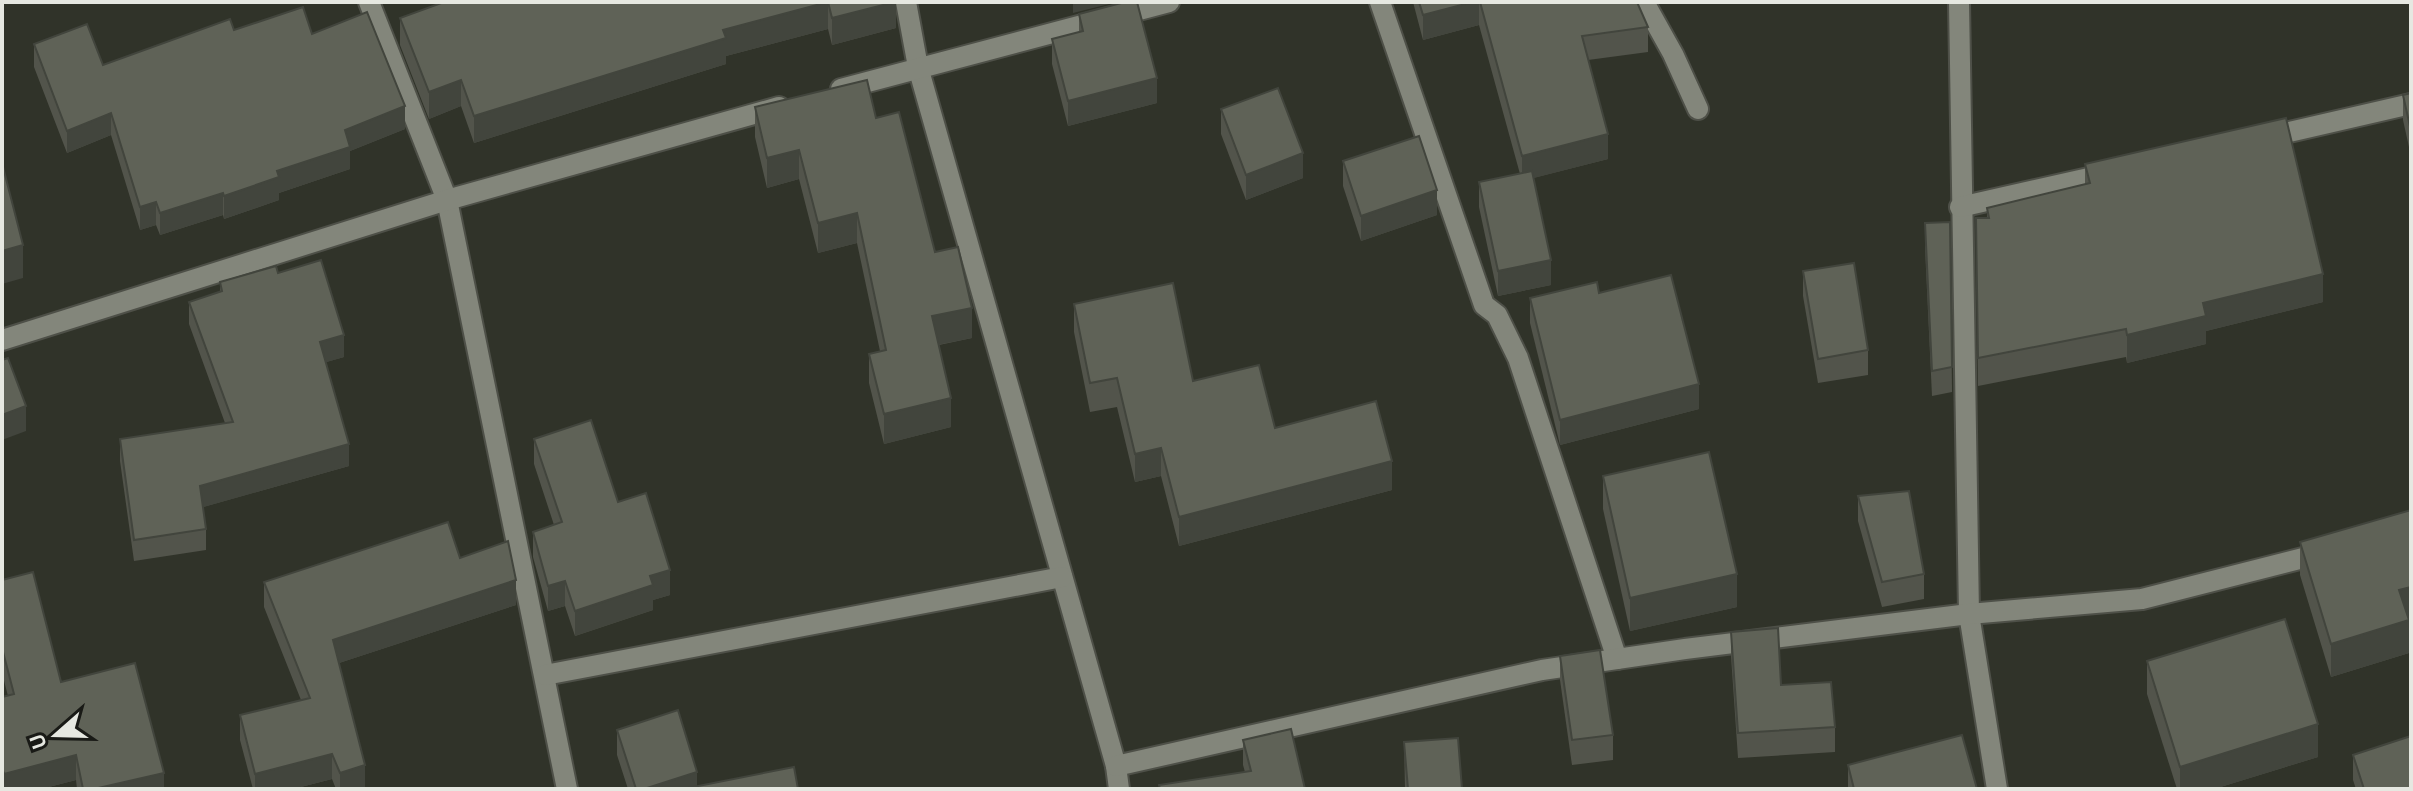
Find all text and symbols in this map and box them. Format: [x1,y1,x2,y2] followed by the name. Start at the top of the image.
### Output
[16,695,96,775] north arrow
[25,731,51,752] text: U

